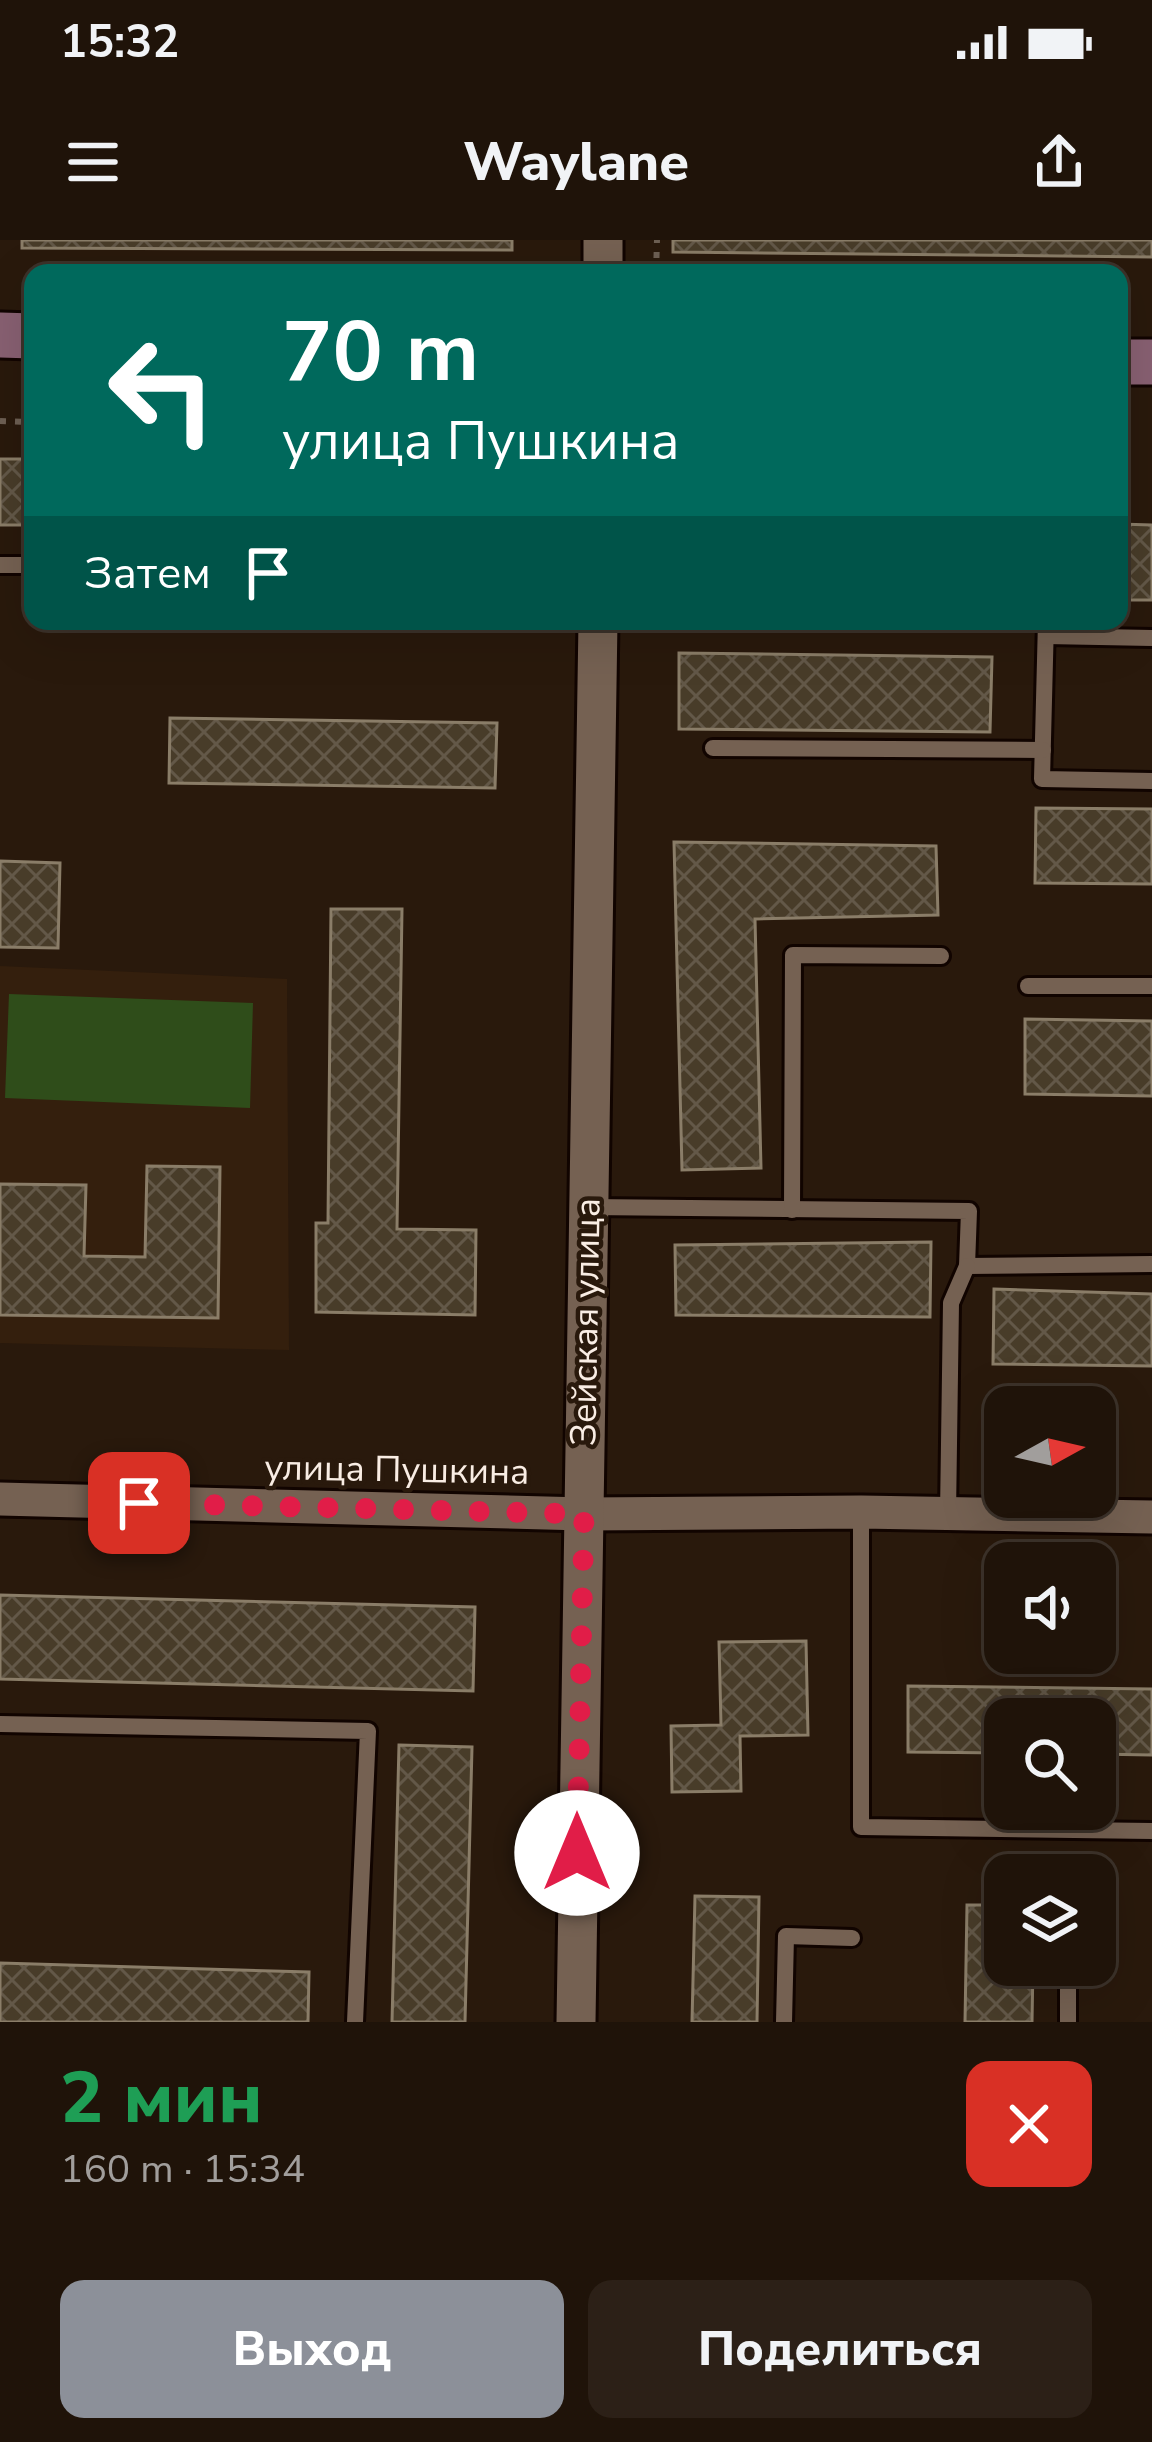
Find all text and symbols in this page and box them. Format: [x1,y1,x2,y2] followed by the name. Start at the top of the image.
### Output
[60,12,179,73] text: 15:32
[463,125,689,199] text: Waylane
[60,129,126,195] icon: menu
[1026,129,1092,195] icon: share
[282,295,479,410] text: 70 m
[84,312,240,468] icon: left
[282,404,680,478] text: улица Пушкина
[235,540,301,606] icon: arrive
[84,543,211,604] text: Затем
[559,1198,613,1446] street label: Зейская улица
[984,1386,1116,1518] north arrow
[984,1386,1116,1986] map controls
[264,1443,530,1497] street label: улица Пушкина
[88,1452,190,1554] pin
[106,1470,172,1536] icon: arrive
[984,1542,1116,1674] button: sound
[984,1698,1116,1830] button: search
[514,1790,640,1916] position arrow
[984,1854,1116,1986] button: layers
[60,2049,263,2147] text: 2 мин
[966,2061,1092,2187] button: close
[60,2143,305,2196] text: 160 m · 15:34
[60,2280,564,2418] button: Выход
[588,2280,1092,2418] button: Поделиться

